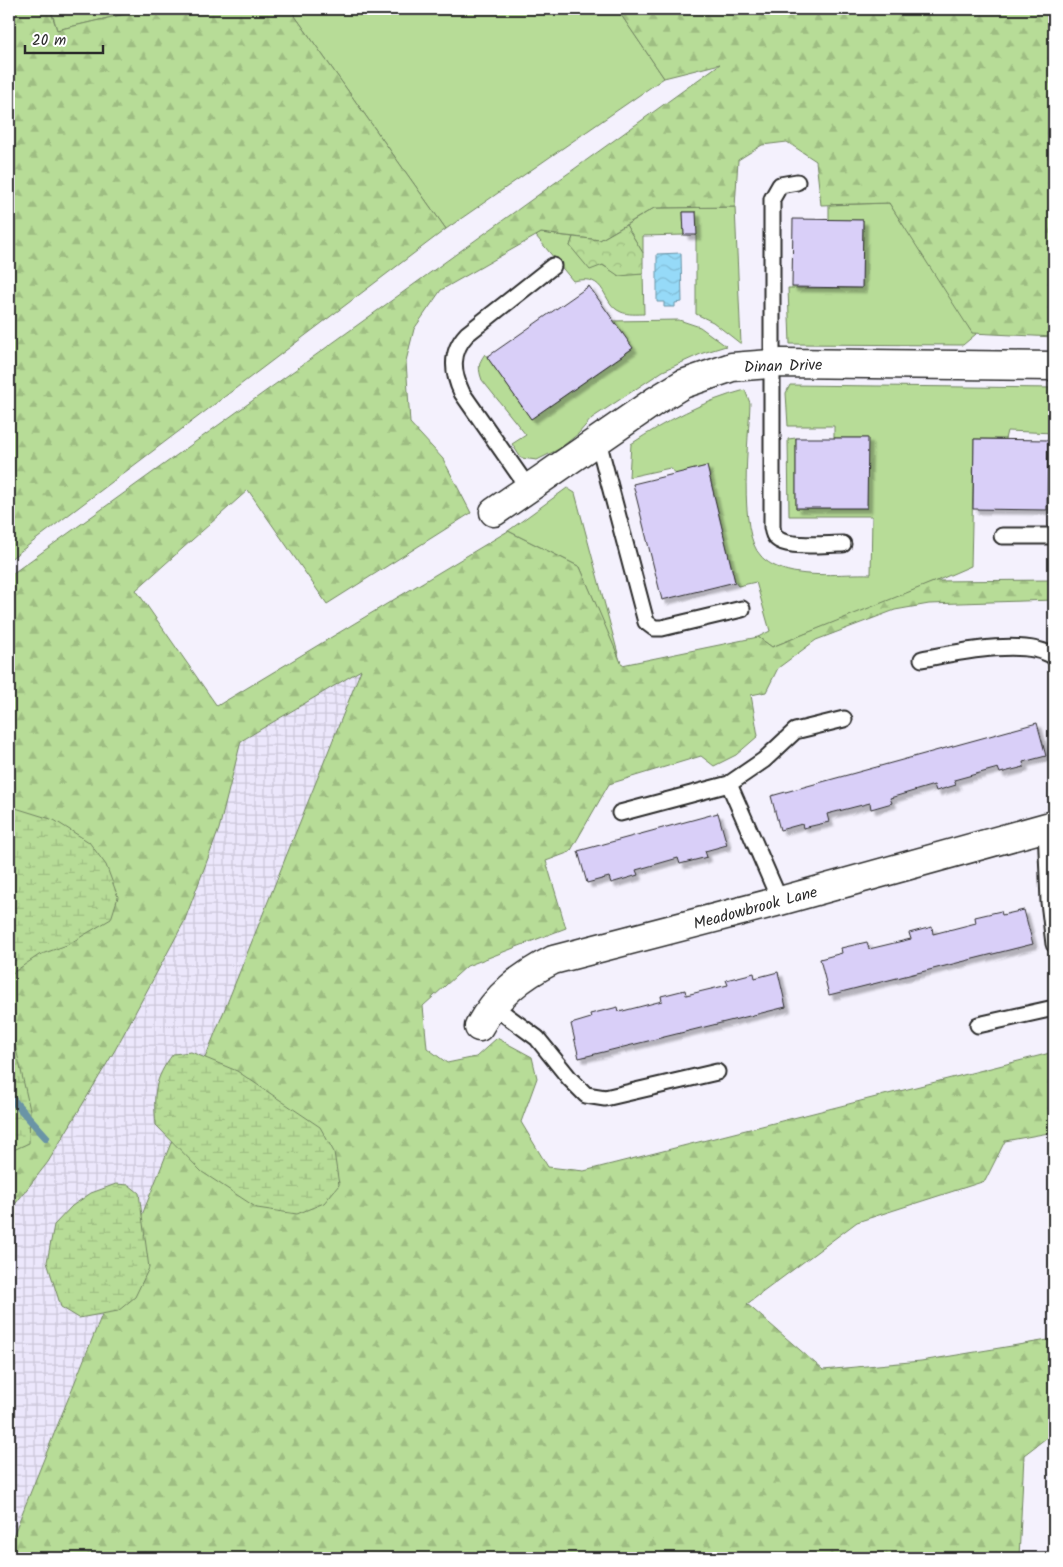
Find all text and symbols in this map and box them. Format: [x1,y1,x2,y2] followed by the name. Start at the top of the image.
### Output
[25,22,102,54] scale bar
[32,29,66,53] text: 20 m
[743,353,823,380] street label: Dinan Drive
[691,880,820,937] street label: Meadowbrook Lane

